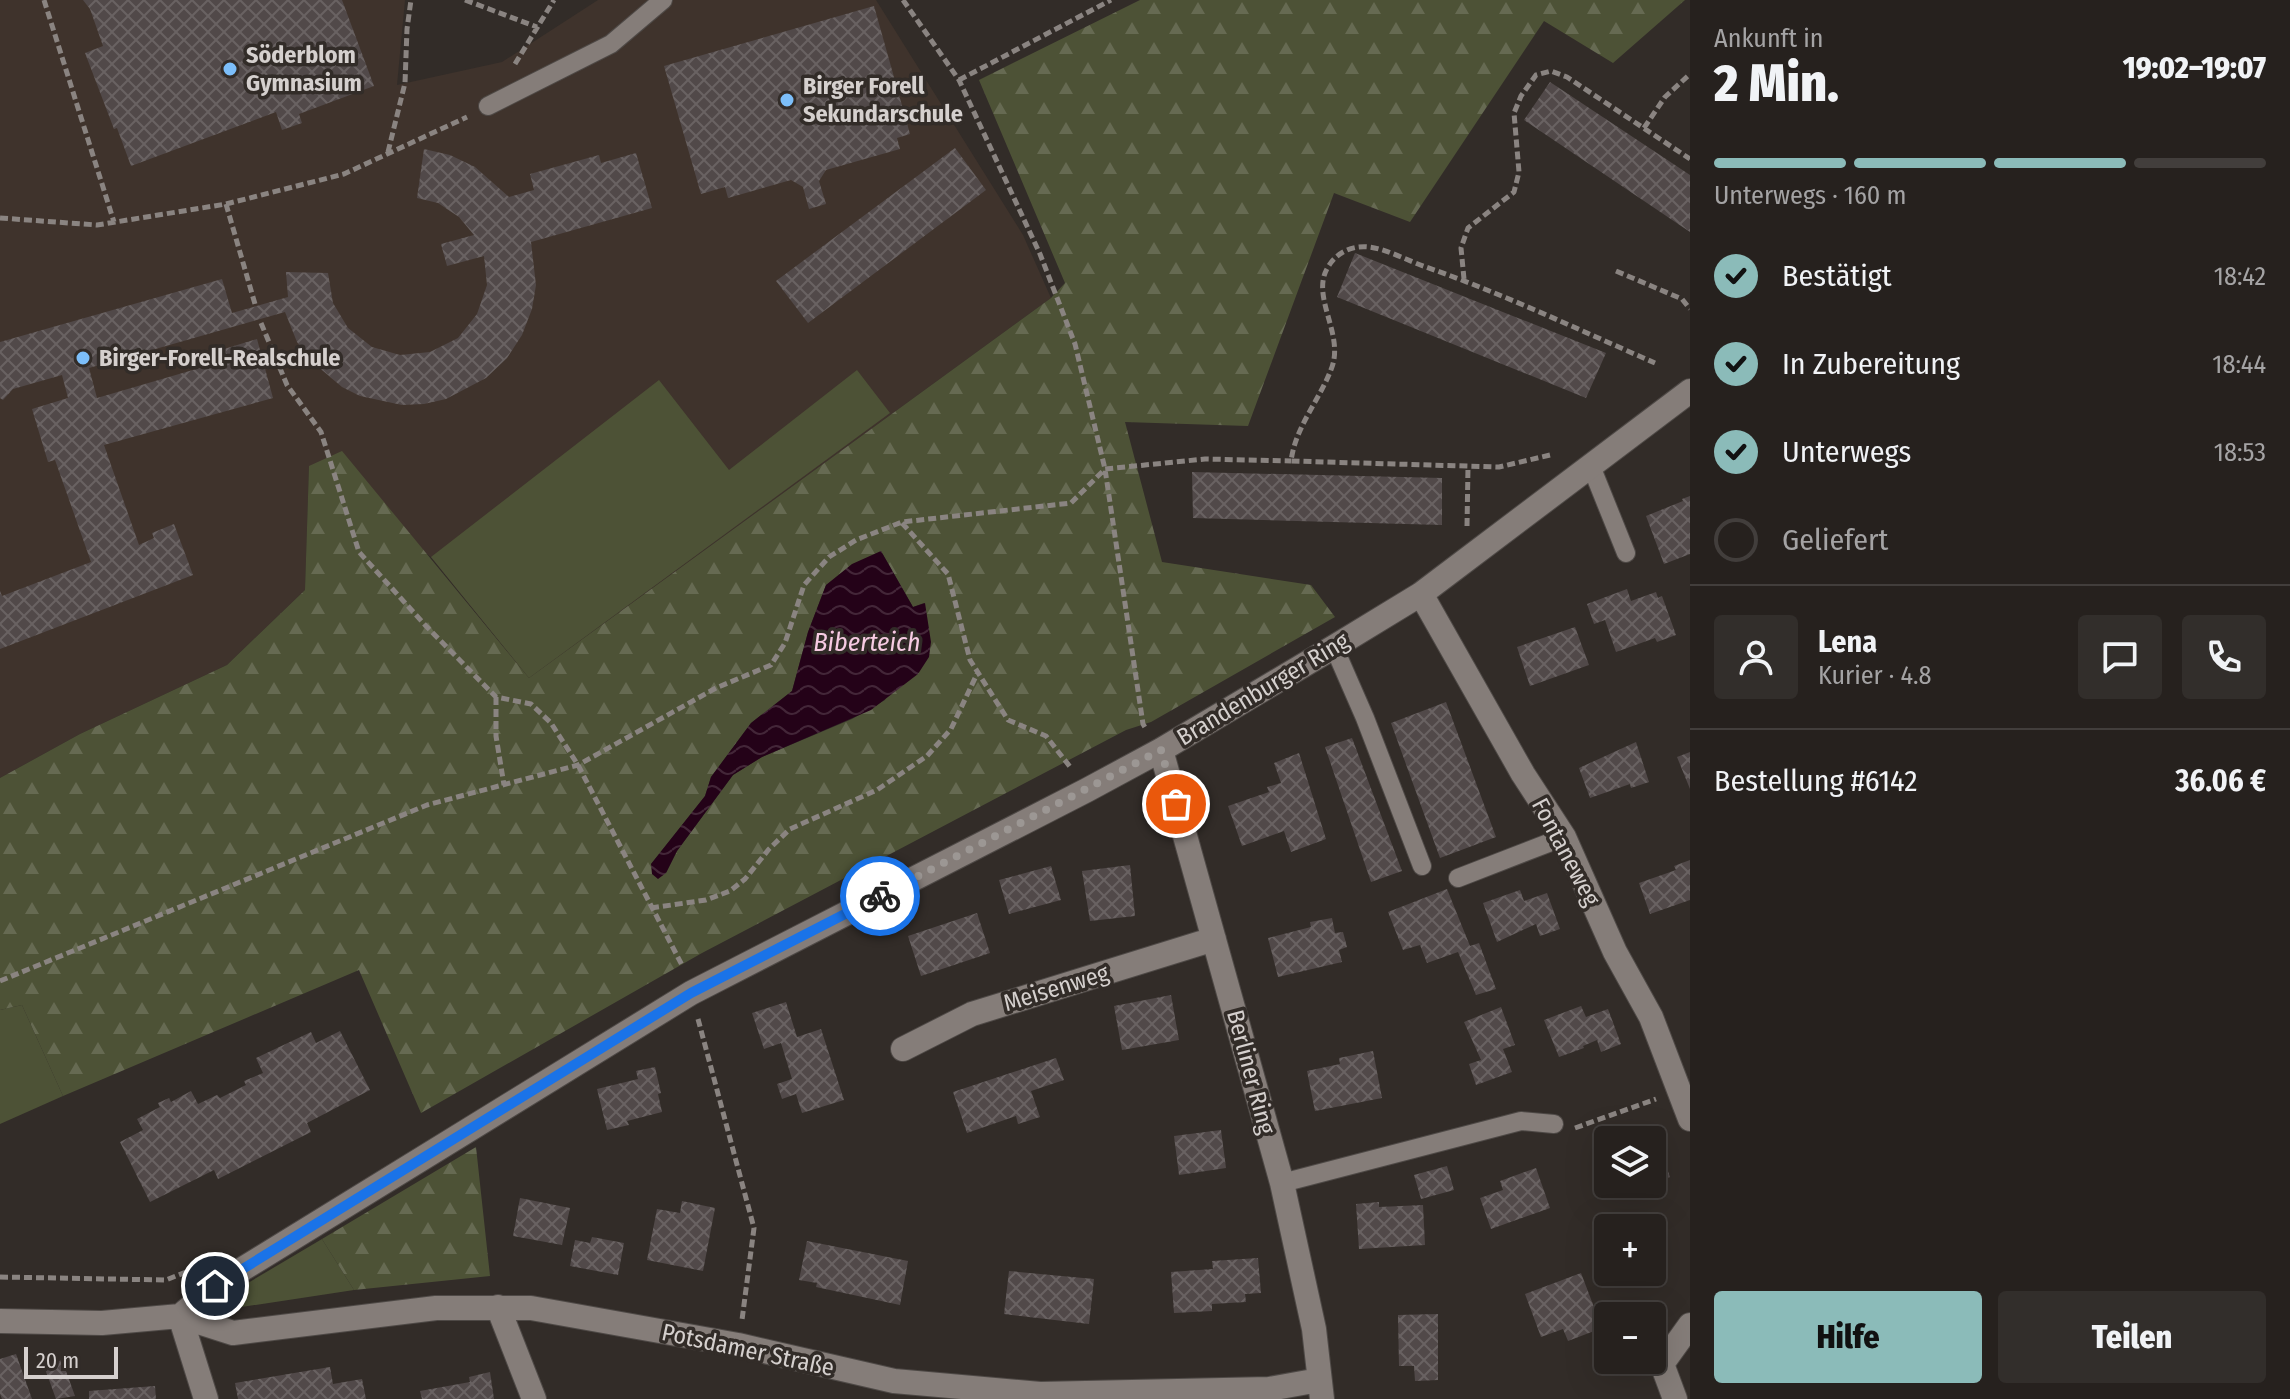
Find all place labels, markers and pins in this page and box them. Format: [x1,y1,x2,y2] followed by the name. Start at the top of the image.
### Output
[246,41,362,97] place label: Söderblom Gymnasium
[221,60,239,78] marker: Söderblom Gymnasium
[803,72,963,128] place label: Birger Forell Sekundarschule
[778,91,796,109] marker: Birger Forell Sekundarschule
[99,344,341,372] place label: Birger-Forell-Realschule
[74,349,92,367] marker: Birger-Forell-Realschule
[1142,770,1210,838] pin
[181,1252,249,1320] pin

